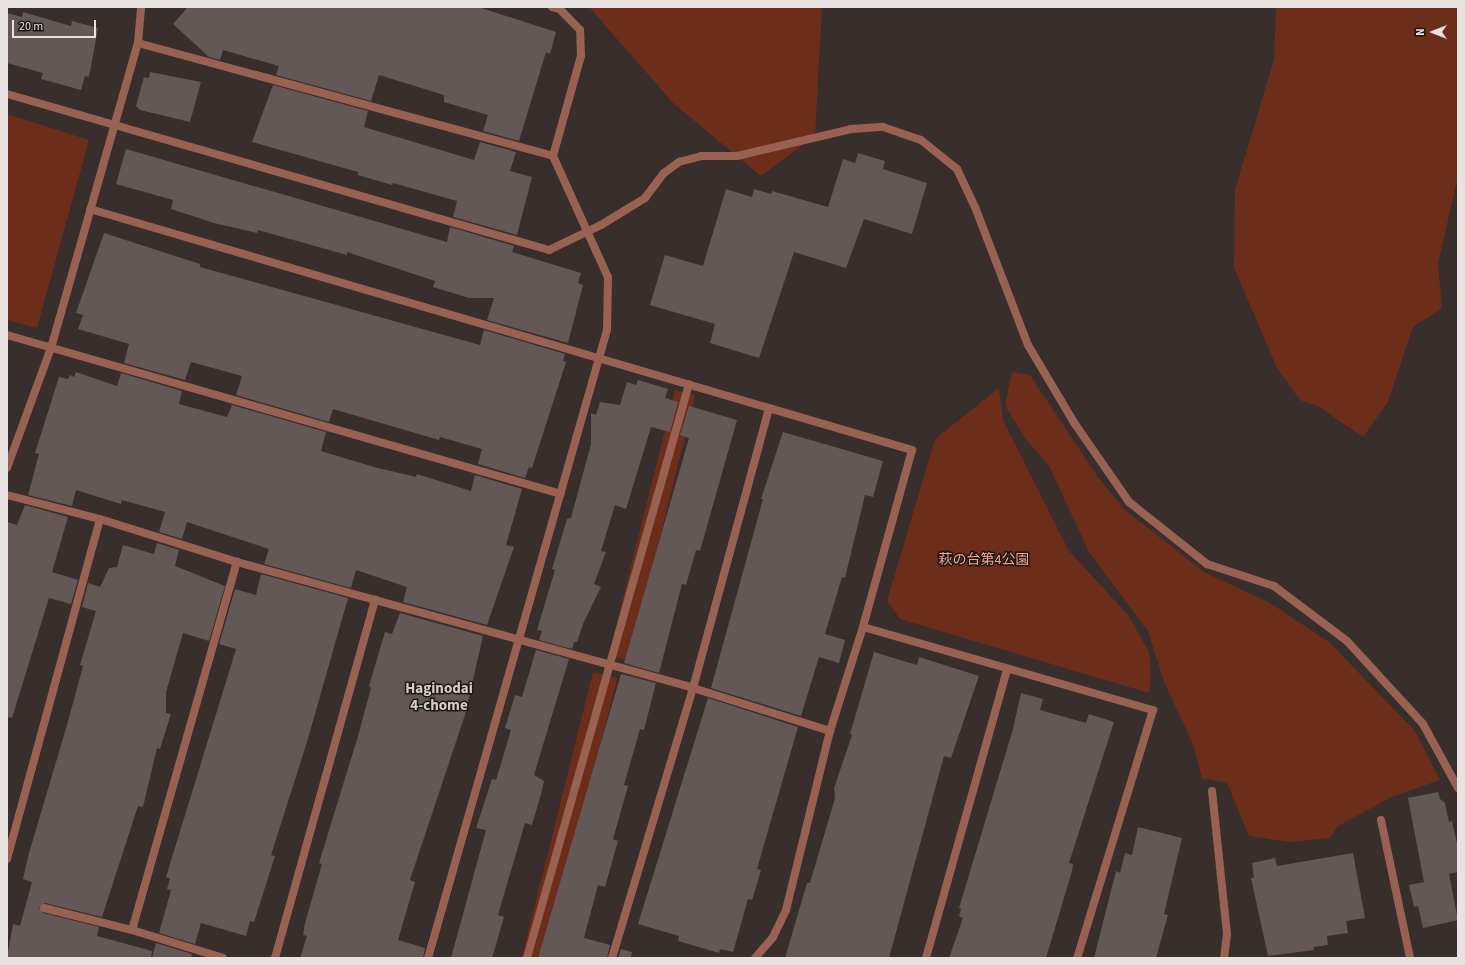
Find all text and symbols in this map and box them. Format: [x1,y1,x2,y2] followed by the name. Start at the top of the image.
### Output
[14,12,98,38] scale bar
[1413,12,1453,52] north arrow
[19,18,43,35] text: 20 m
[1413,28,1428,36] text: N
[939,552,1029,568] park label: 萩の台第4公園
[405,679,473,714] district label: Haginodai 4-chome

